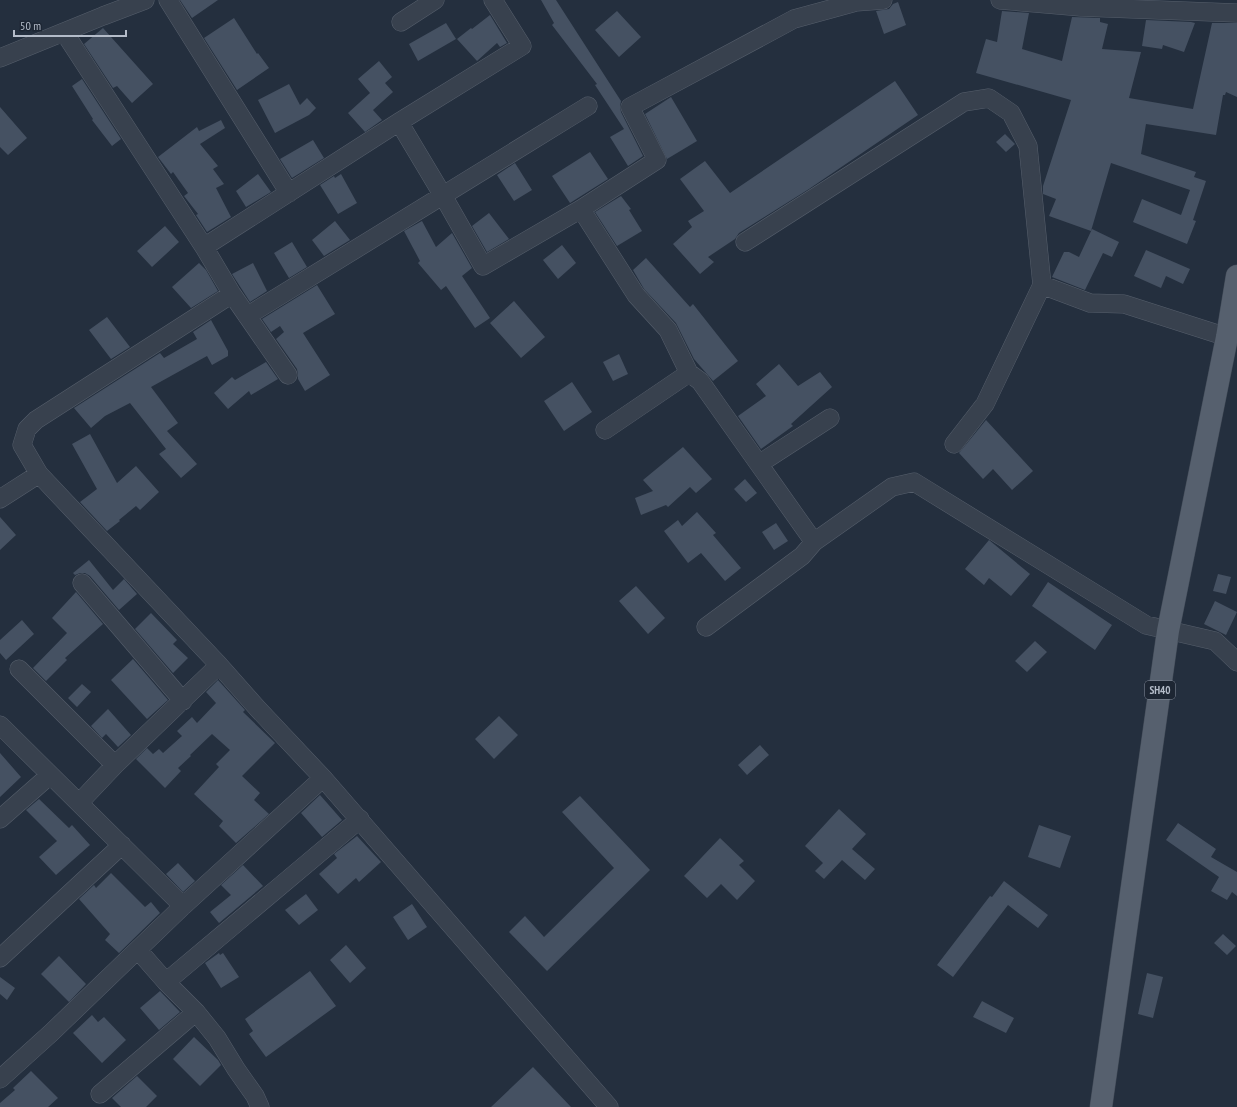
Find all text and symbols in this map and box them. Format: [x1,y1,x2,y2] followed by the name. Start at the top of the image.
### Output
[14,12,126,38] scale bar
[20,18,41,33] text: 50 m
[1145,681,1175,699] road number: SH40

